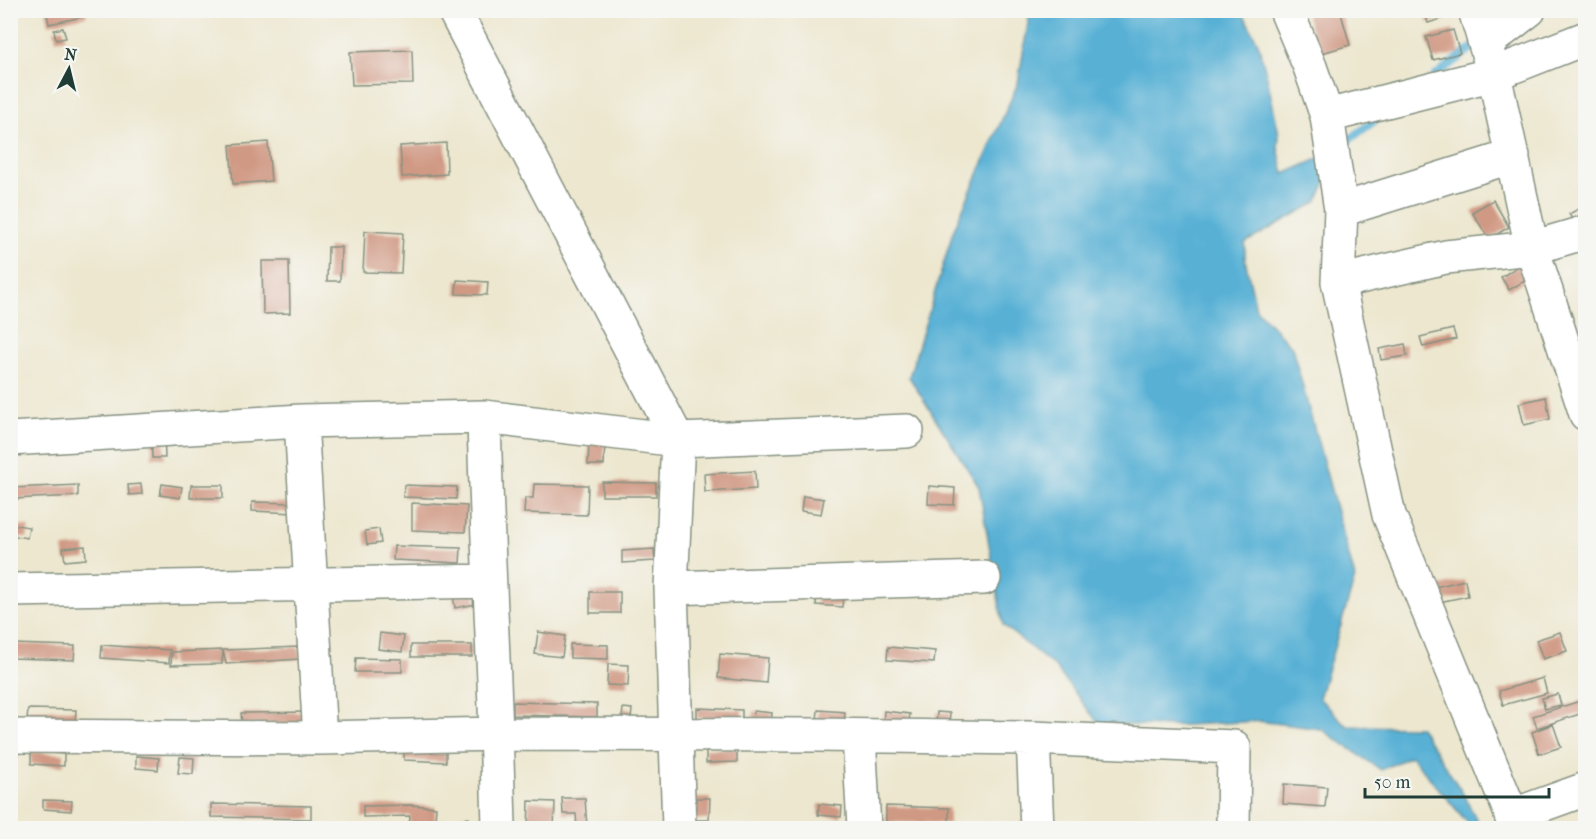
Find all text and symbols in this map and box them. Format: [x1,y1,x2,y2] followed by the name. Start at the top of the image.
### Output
[39,39,99,99] north arrow
[64,44,79,65] text: N
[1365,761,1550,799] scale bar
[1374,772,1411,793] text: 50 m

